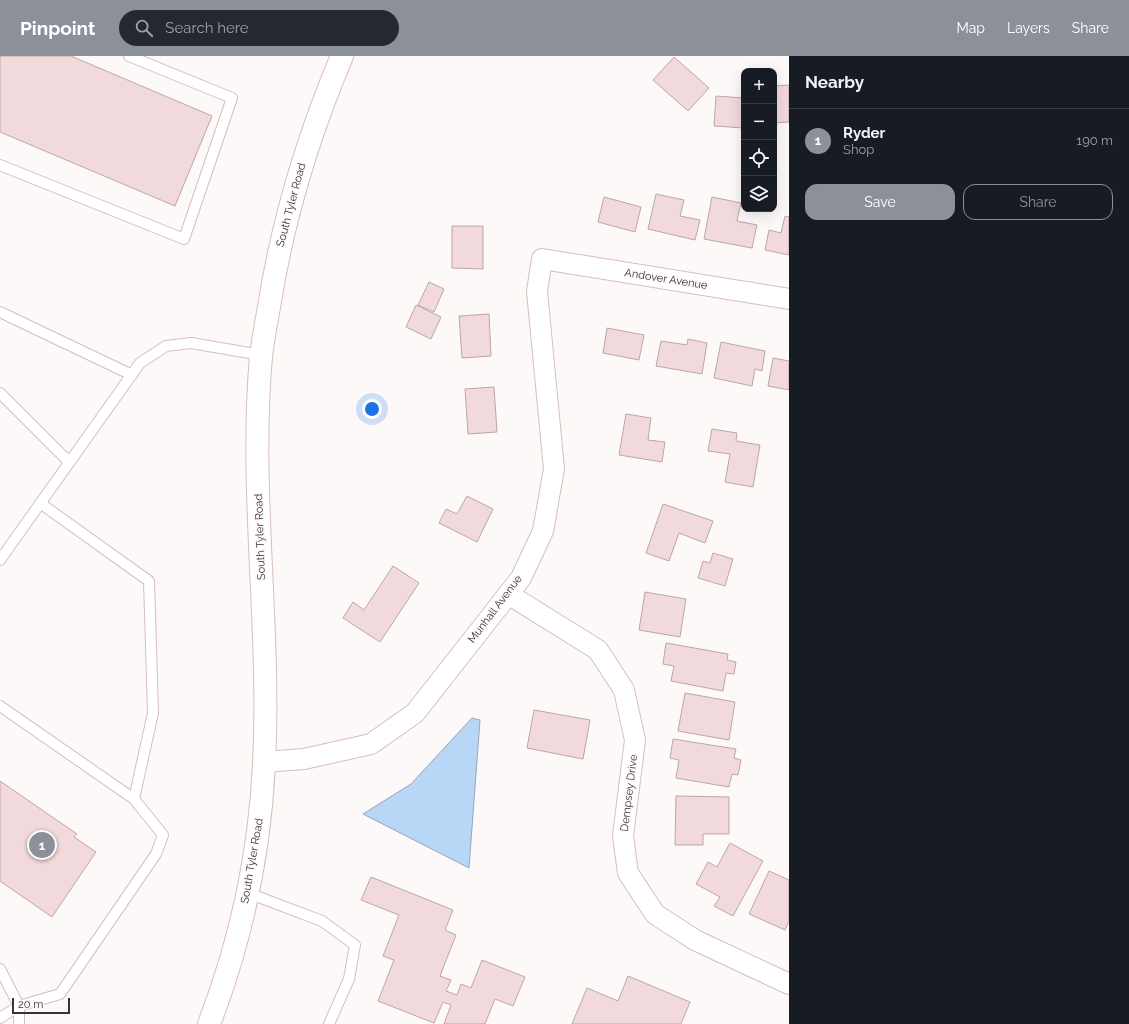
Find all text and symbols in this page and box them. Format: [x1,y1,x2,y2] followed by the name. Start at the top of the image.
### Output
[119,10,399,46] search box
[20,17,95,39] text: Pinpoint
[133,17,155,39] icon: search
[165,19,249,37] text: Search here
[957,20,985,36] text: Map
[1007,20,1050,36] text: Layers
[1072,20,1109,36] text: Share
[741,68,777,212] map controls
[741,68,777,104] button: +
[805,72,864,92] text: Nearby
[741,104,777,140] button: −
[843,124,885,142] text: Ryder
[815,133,821,148] text: 1
[1077,133,1113,148] text: 190 m
[741,140,777,176] button: locate
[843,142,874,157] text: Shop
[274,161,308,248] street label: South Tyler Road
[741,176,777,212] button: layers
[805,184,955,220] button: Save
[963,184,1113,220] button: Share
[624,266,709,292] street label: Andover Avenue
[362,399,382,419] your location
[252,493,268,580] street label: South Tyler Road
[465,572,525,646] street label: Munhall Avenue
[618,753,640,832] street label: Dempsey Drive
[238,817,266,905] street label: South Tyler Road
[29,830,55,860] pin: 1
[12,996,70,1015] scale bar
[18,998,43,1011] text: 20 m

